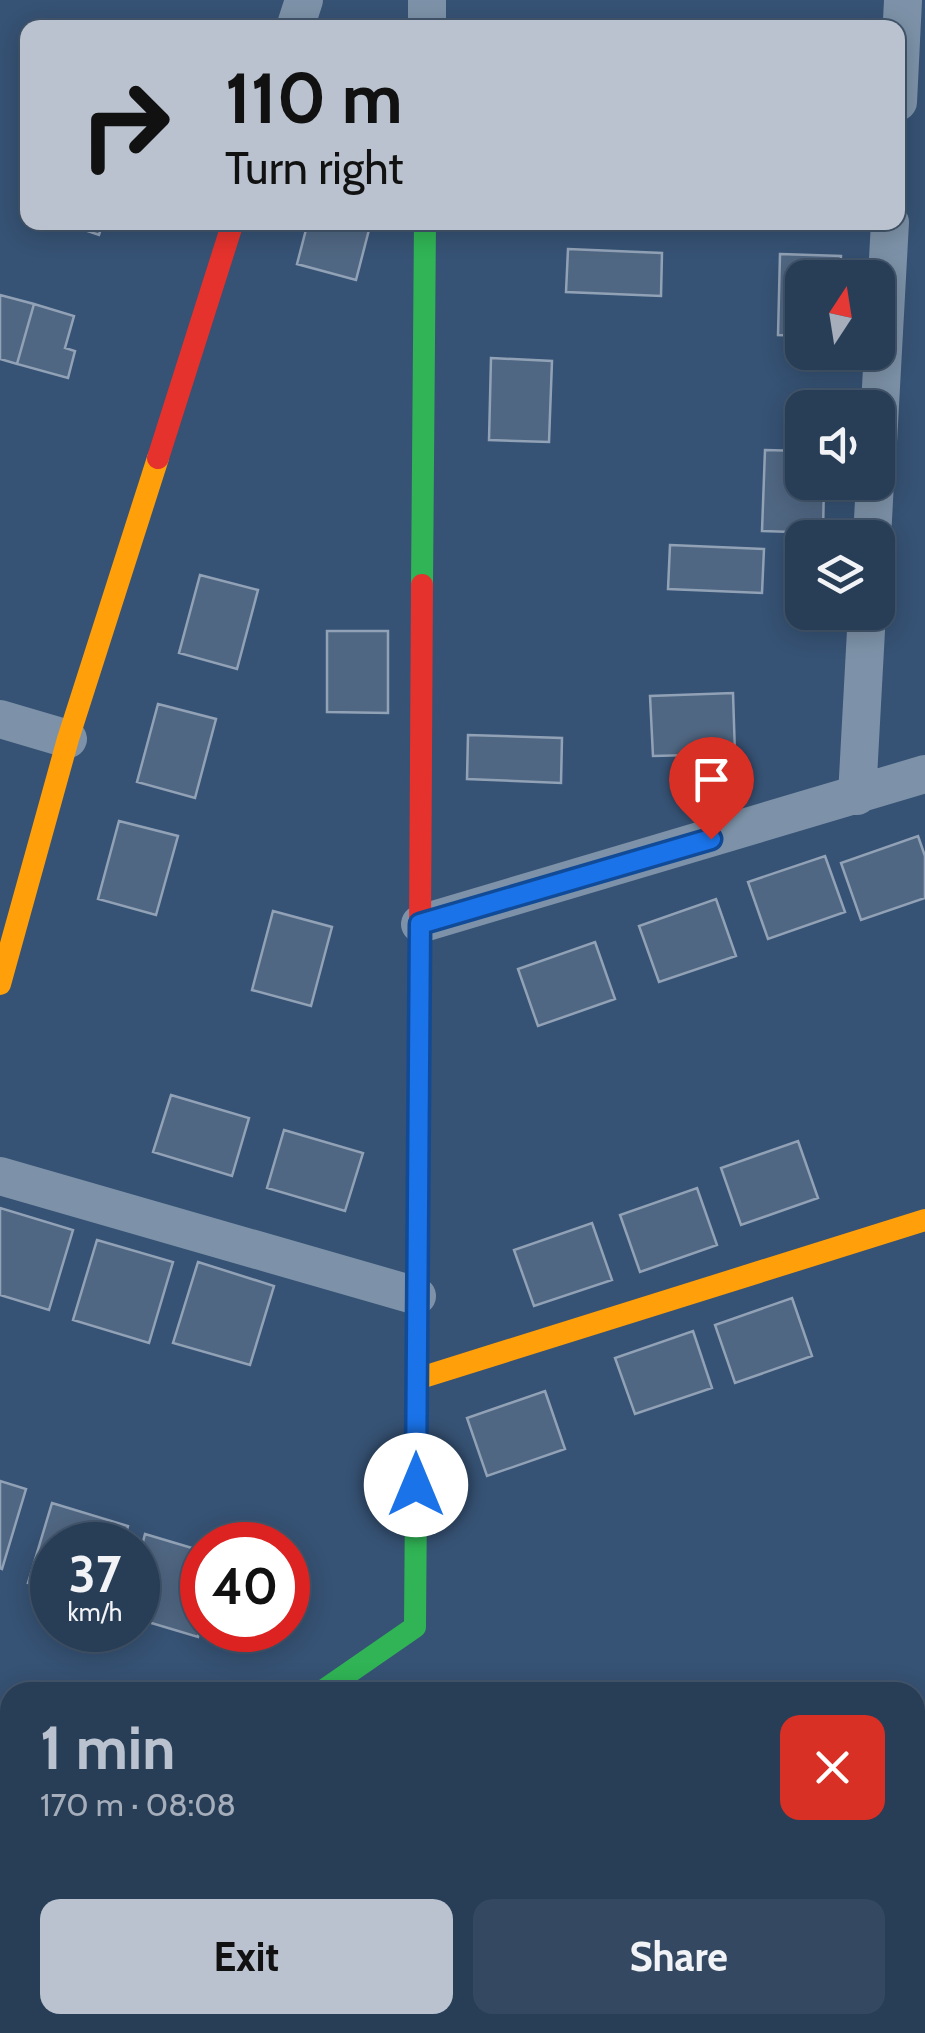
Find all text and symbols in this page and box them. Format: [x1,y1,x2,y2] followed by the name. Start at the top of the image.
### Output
[225,55,403,141] text: 110 m
[60,60,190,190] icon: right
[225,141,404,195] text: Turn right
[785,260,895,370] north arrow
[785,260,895,630] map controls
[785,390,895,500] button: sound
[785,520,895,630] button: layers
[669,737,754,840] pin
[684,752,739,807] icon: arrive
[364,1433,468,1537] position arrow
[180,1522,310,1652] speed limit sign: 40
[69,1544,121,1605] text: 37
[68,1597,122,1627] text: km/h
[40,1711,175,1784] text: 1 min
[780,1715,885,1820] button: close
[40,1785,236,1824] text: 170 m · 08:08
[40,1899,453,2014] button: Exit
[473,1899,885,2014] button: Share

